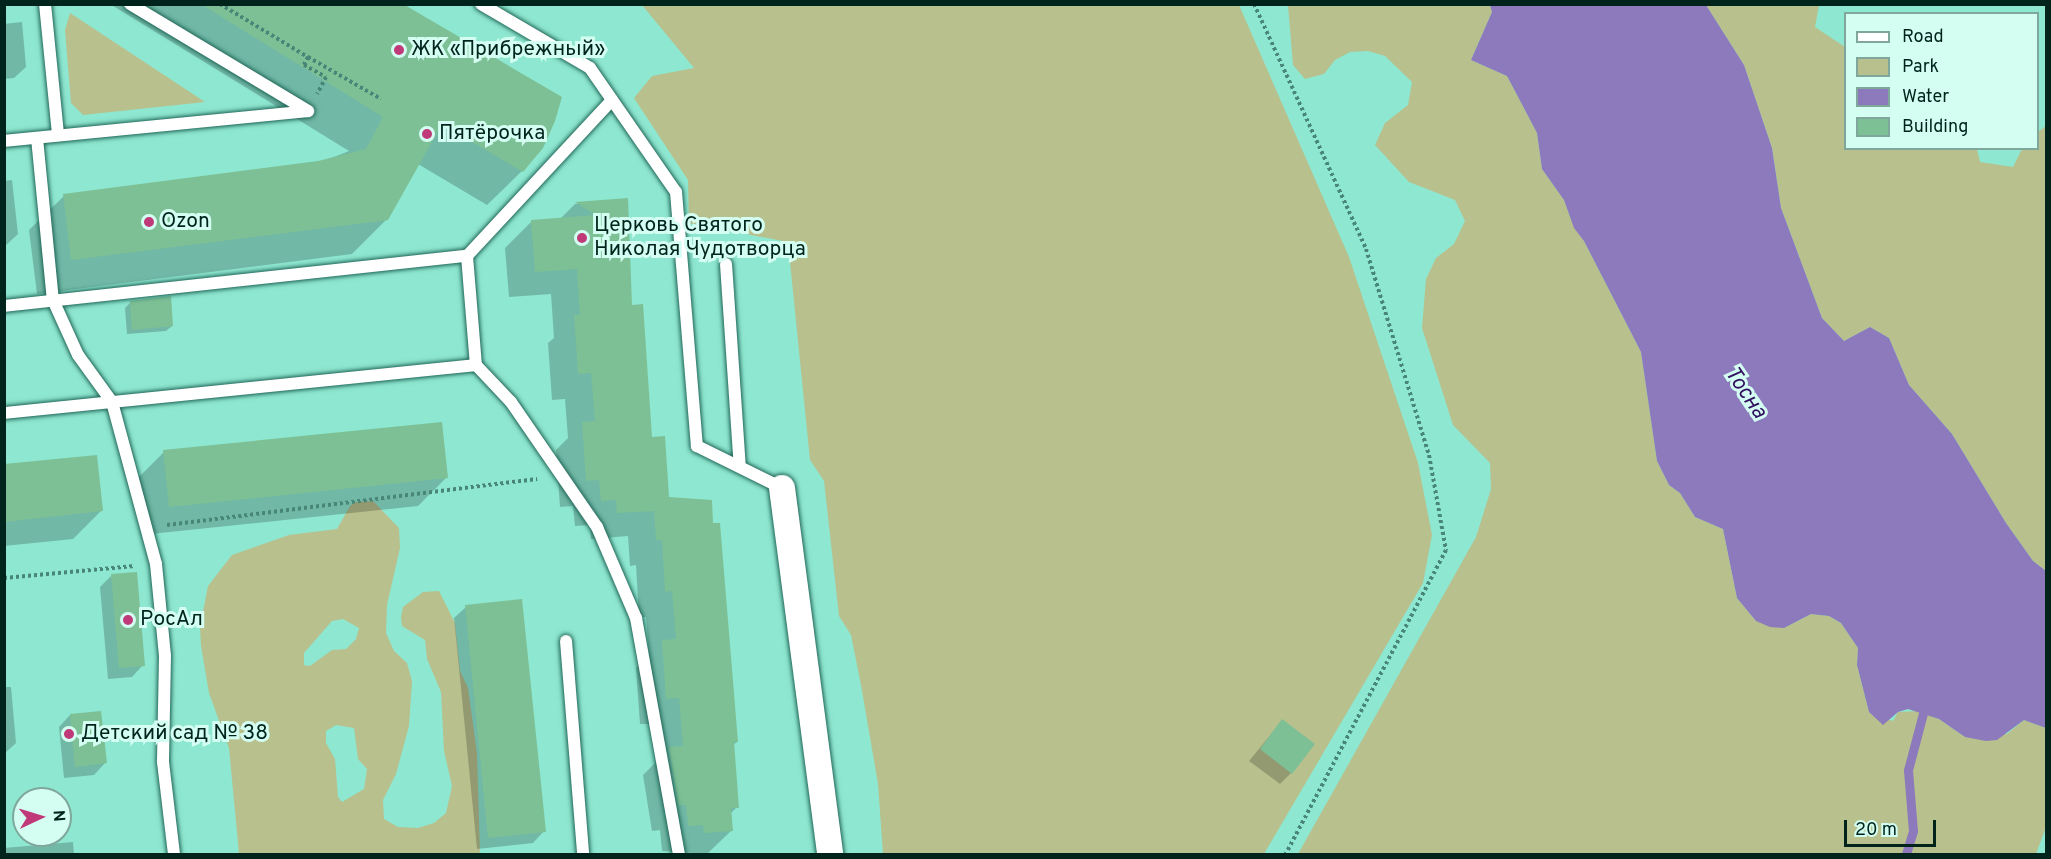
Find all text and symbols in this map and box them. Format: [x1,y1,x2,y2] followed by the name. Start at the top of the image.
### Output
[1844,12,2039,150] legend
[1902,26,1944,49] text: Road
[411,37,605,63] place label: ЖК «Прибрежный»
[392,43,406,57] marker: ЖК «Прибрежный»
[1902,56,1939,79] text: Park
[1902,86,1949,109] text: Water
[1902,116,1968,139] text: Building
[439,121,545,147] place label: Пятёрочка
[420,127,434,141] marker: Пятёрочка
[161,209,210,235] place label: Ozon
[594,213,806,263] place label: Церковь Святого Николая Чудотворца
[142,215,156,229] marker: Ozon
[575,231,589,245] marker: Церковь Святого Николая Чудотворца
[1718,362,1772,424] water label: Тосна
[140,607,203,633] place label: РосАл
[121,613,135,627] marker: РосАл
[81,721,268,747] place label: Детский сад № 38
[62,727,76,741] marker: Детский сад № 38
[12,787,72,847] north arrow
[1847,808,1938,846] scale bar
[48,809,68,822] text: N
[1855,819,1897,842] text: 20 m

